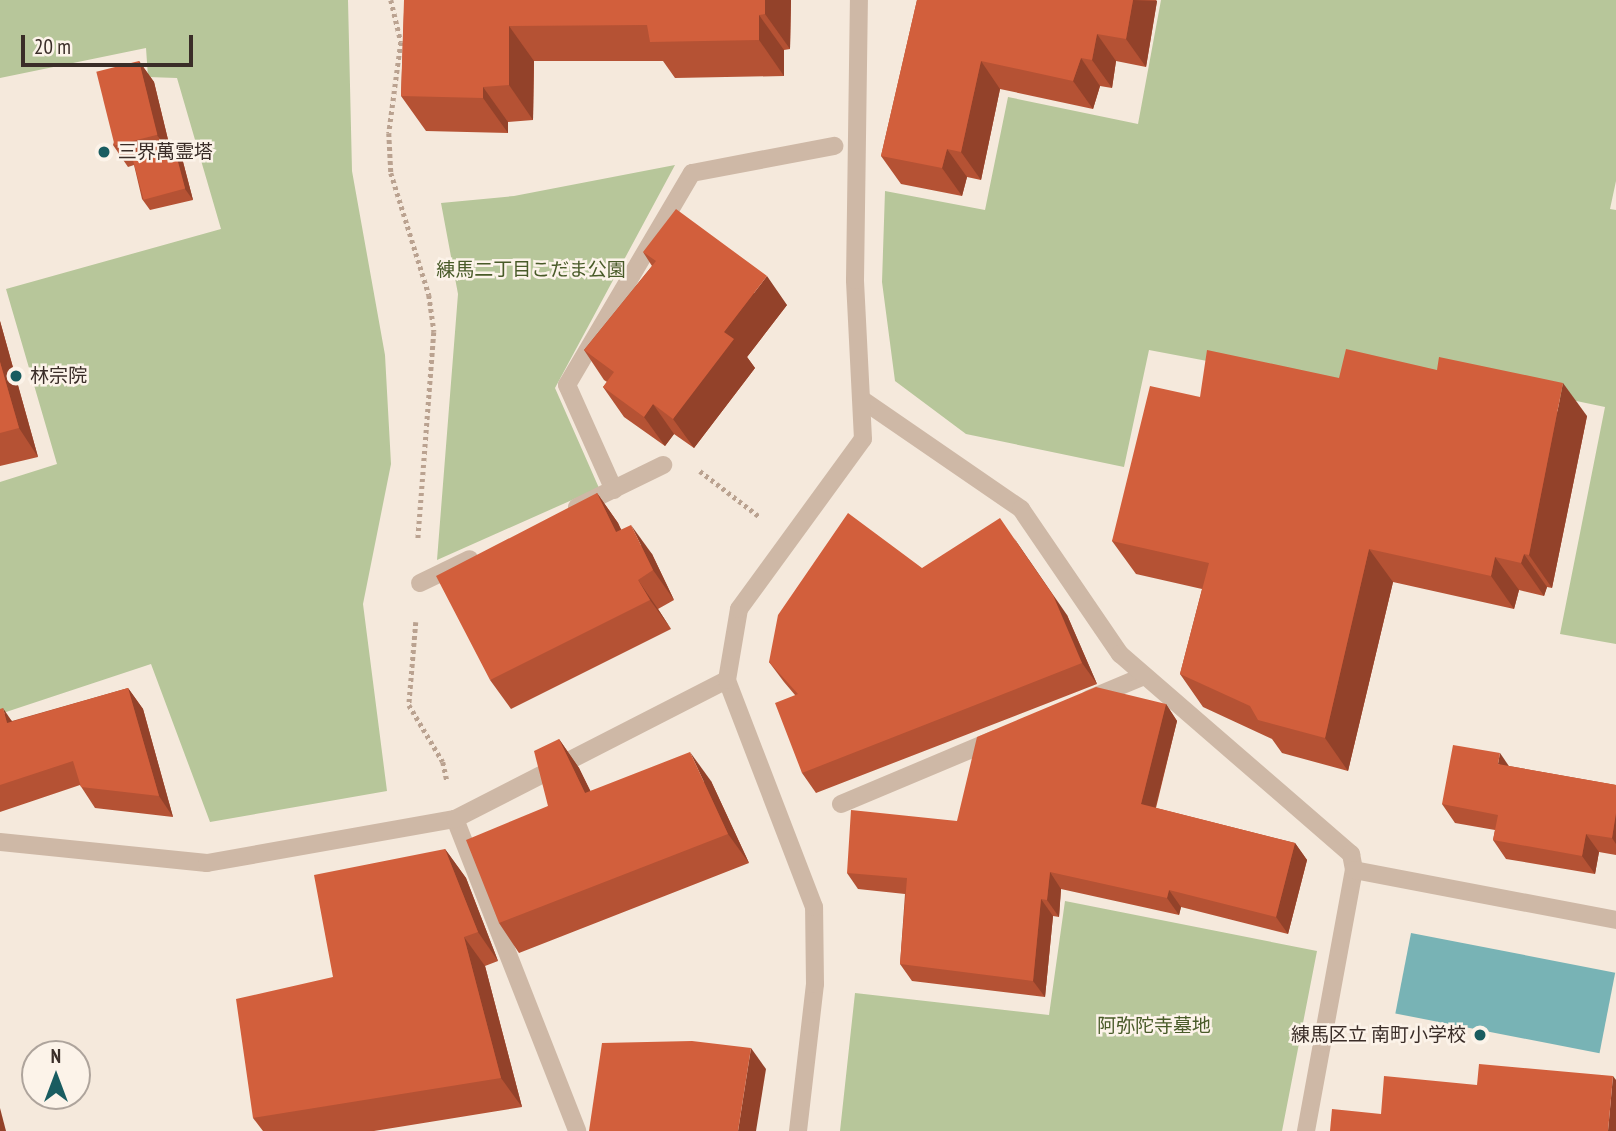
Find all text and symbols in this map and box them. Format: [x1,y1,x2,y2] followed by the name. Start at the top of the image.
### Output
[24,21,196,65] scale bar
[34,33,71,60] text: 20 m
[118,141,213,163] place label: 三界萬霊塔
[96,144,112,160] marker: 三界萬霊塔
[436,259,626,281] park label: 練馬二丁目こだま公園
[30,365,87,387] place label: 林宗院
[8,368,24,384] marker: 林宗院
[1097,1015,1211,1037] park label: 阿弥陀寺墓地
[1291,1024,1466,1046] place label: 練馬区立 南町小学校
[1472,1027,1488,1043] marker: 練馬区立 南町小学校
[21,1040,91,1110] north arrow
[51,1044,61,1068] text: N

